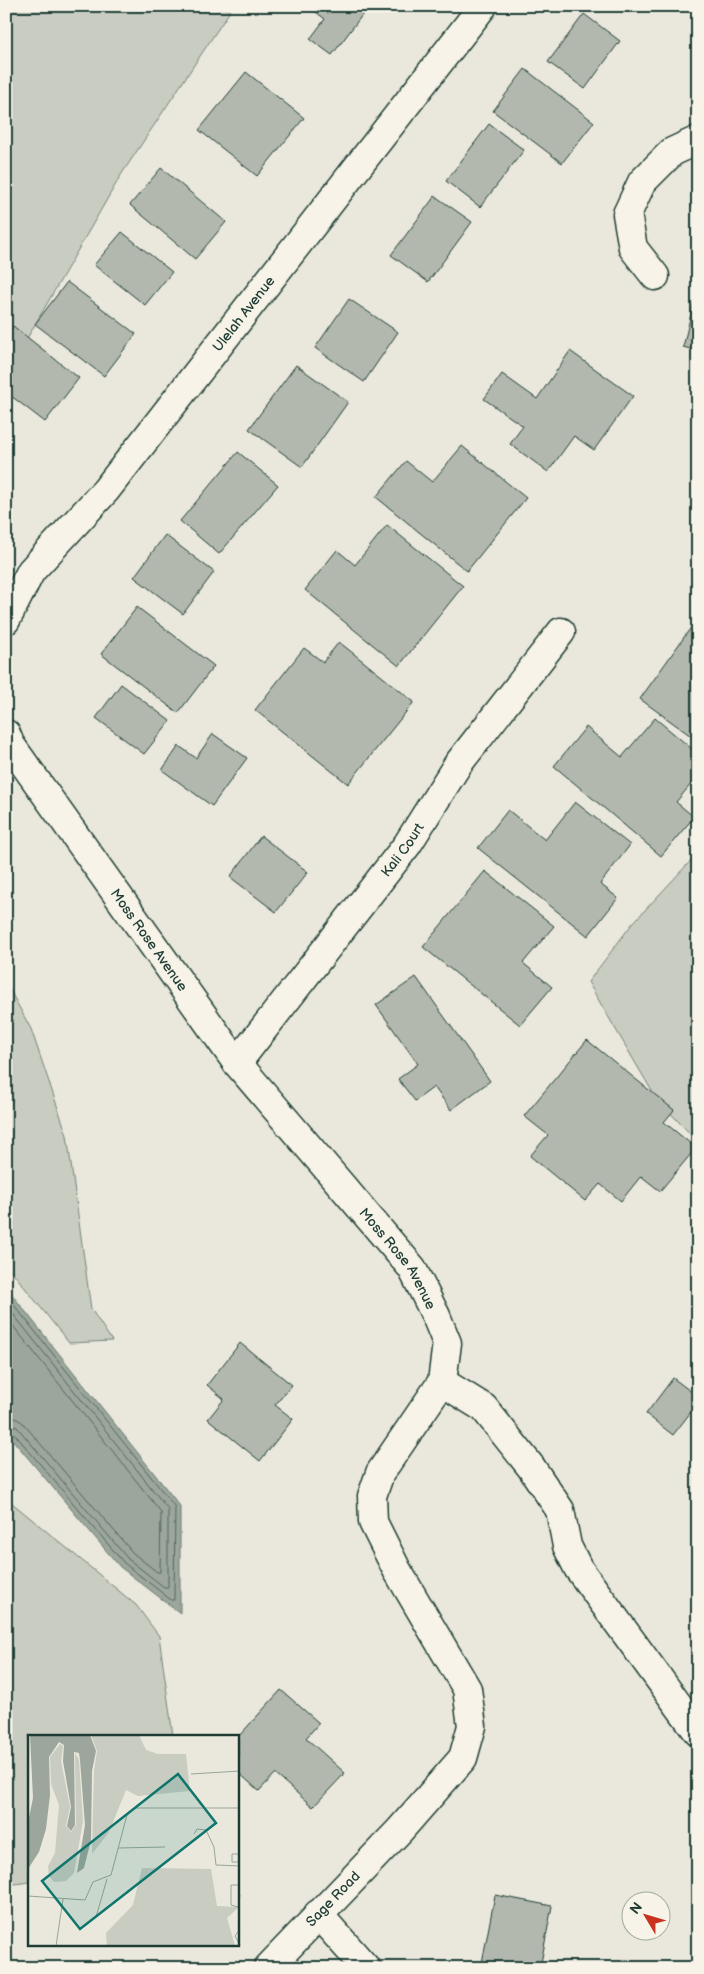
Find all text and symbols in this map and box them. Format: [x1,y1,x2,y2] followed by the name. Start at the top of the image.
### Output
[209,272,278,355] street label: Ulelah Avenue
[377,819,428,880] street label: Kali Court
[107,885,191,994] street label: Moss Rose Avenue
[356,1204,440,1312] street label: Moss Rose Avenue
[28,1735,239,1946] inset map
[302,1868,364,1930] street label: Sage Road
[622,1892,672,1942] north arrow
[626,1899,646,1918] text: N

